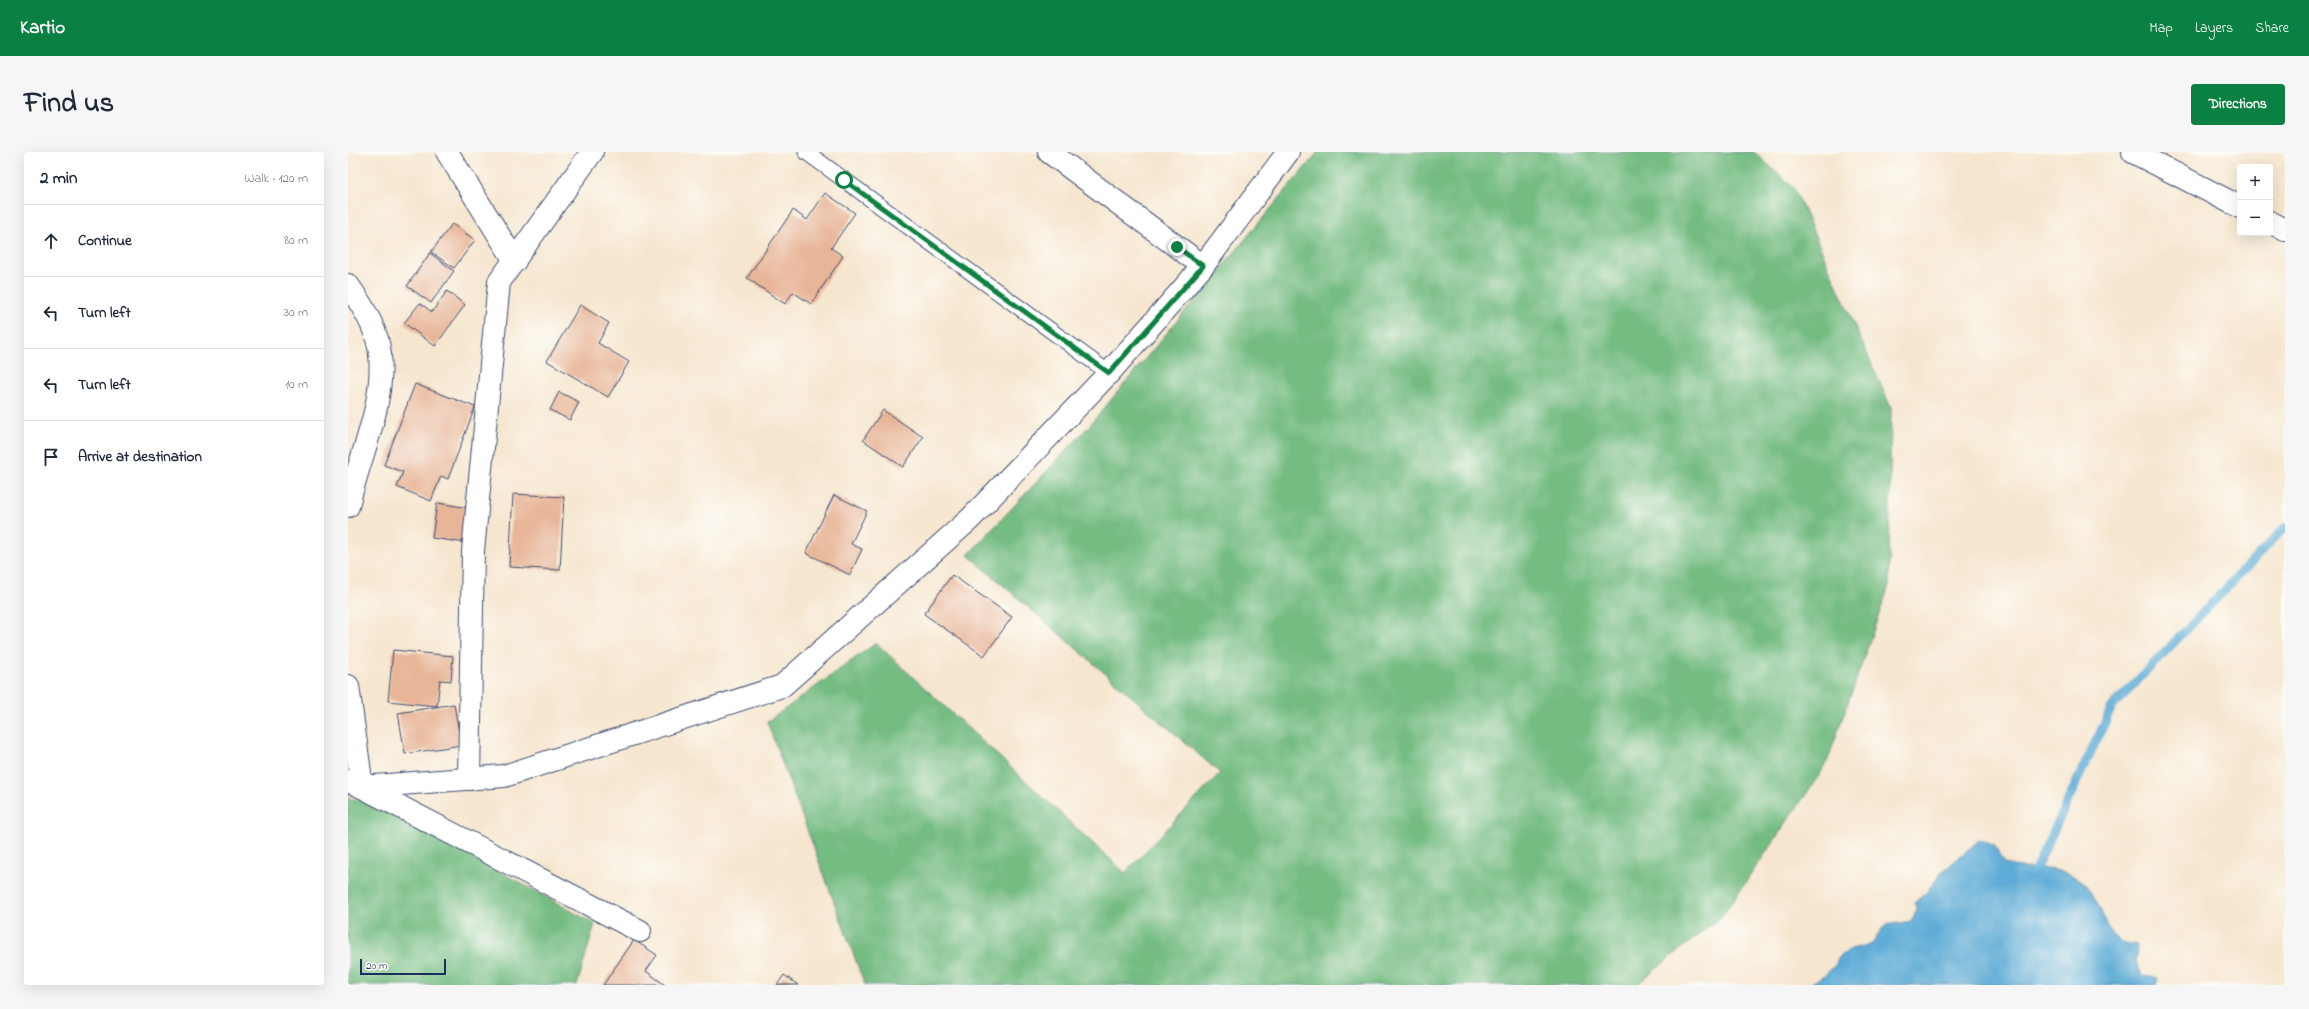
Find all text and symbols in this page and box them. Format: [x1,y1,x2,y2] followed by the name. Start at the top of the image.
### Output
[20,15,65,42] text: Kartio
[2149,18,2173,39] text: Map
[2195,18,2233,39] text: Layers
[2255,18,2289,39] text: Share
[24,84,114,125] text: Find us
[2191,84,2285,125] button: Directions
[2237,164,2273,236] map controls
[2237,164,2273,200] button: +
[40,166,77,191] text: 2 min
[244,169,308,188] text: Walk · 120 m
[835,171,853,189] route start
[2237,200,2273,236] button: −
[40,230,62,252] icon: ahead
[78,230,132,252] text: Continue
[284,231,308,250] text: 80 m
[1168,238,1186,256] route end
[40,302,62,324] icon: left
[78,302,131,324] text: Turn left
[284,303,308,322] text: 30 m
[40,374,62,396] icon: left
[78,374,131,396] text: Turn left
[285,375,308,394] text: 10 m
[40,446,62,468] icon: arrive
[78,446,202,468] text: Arrive at destination
[360,957,446,976] scale bar
[366,958,388,974] text: 20 m

